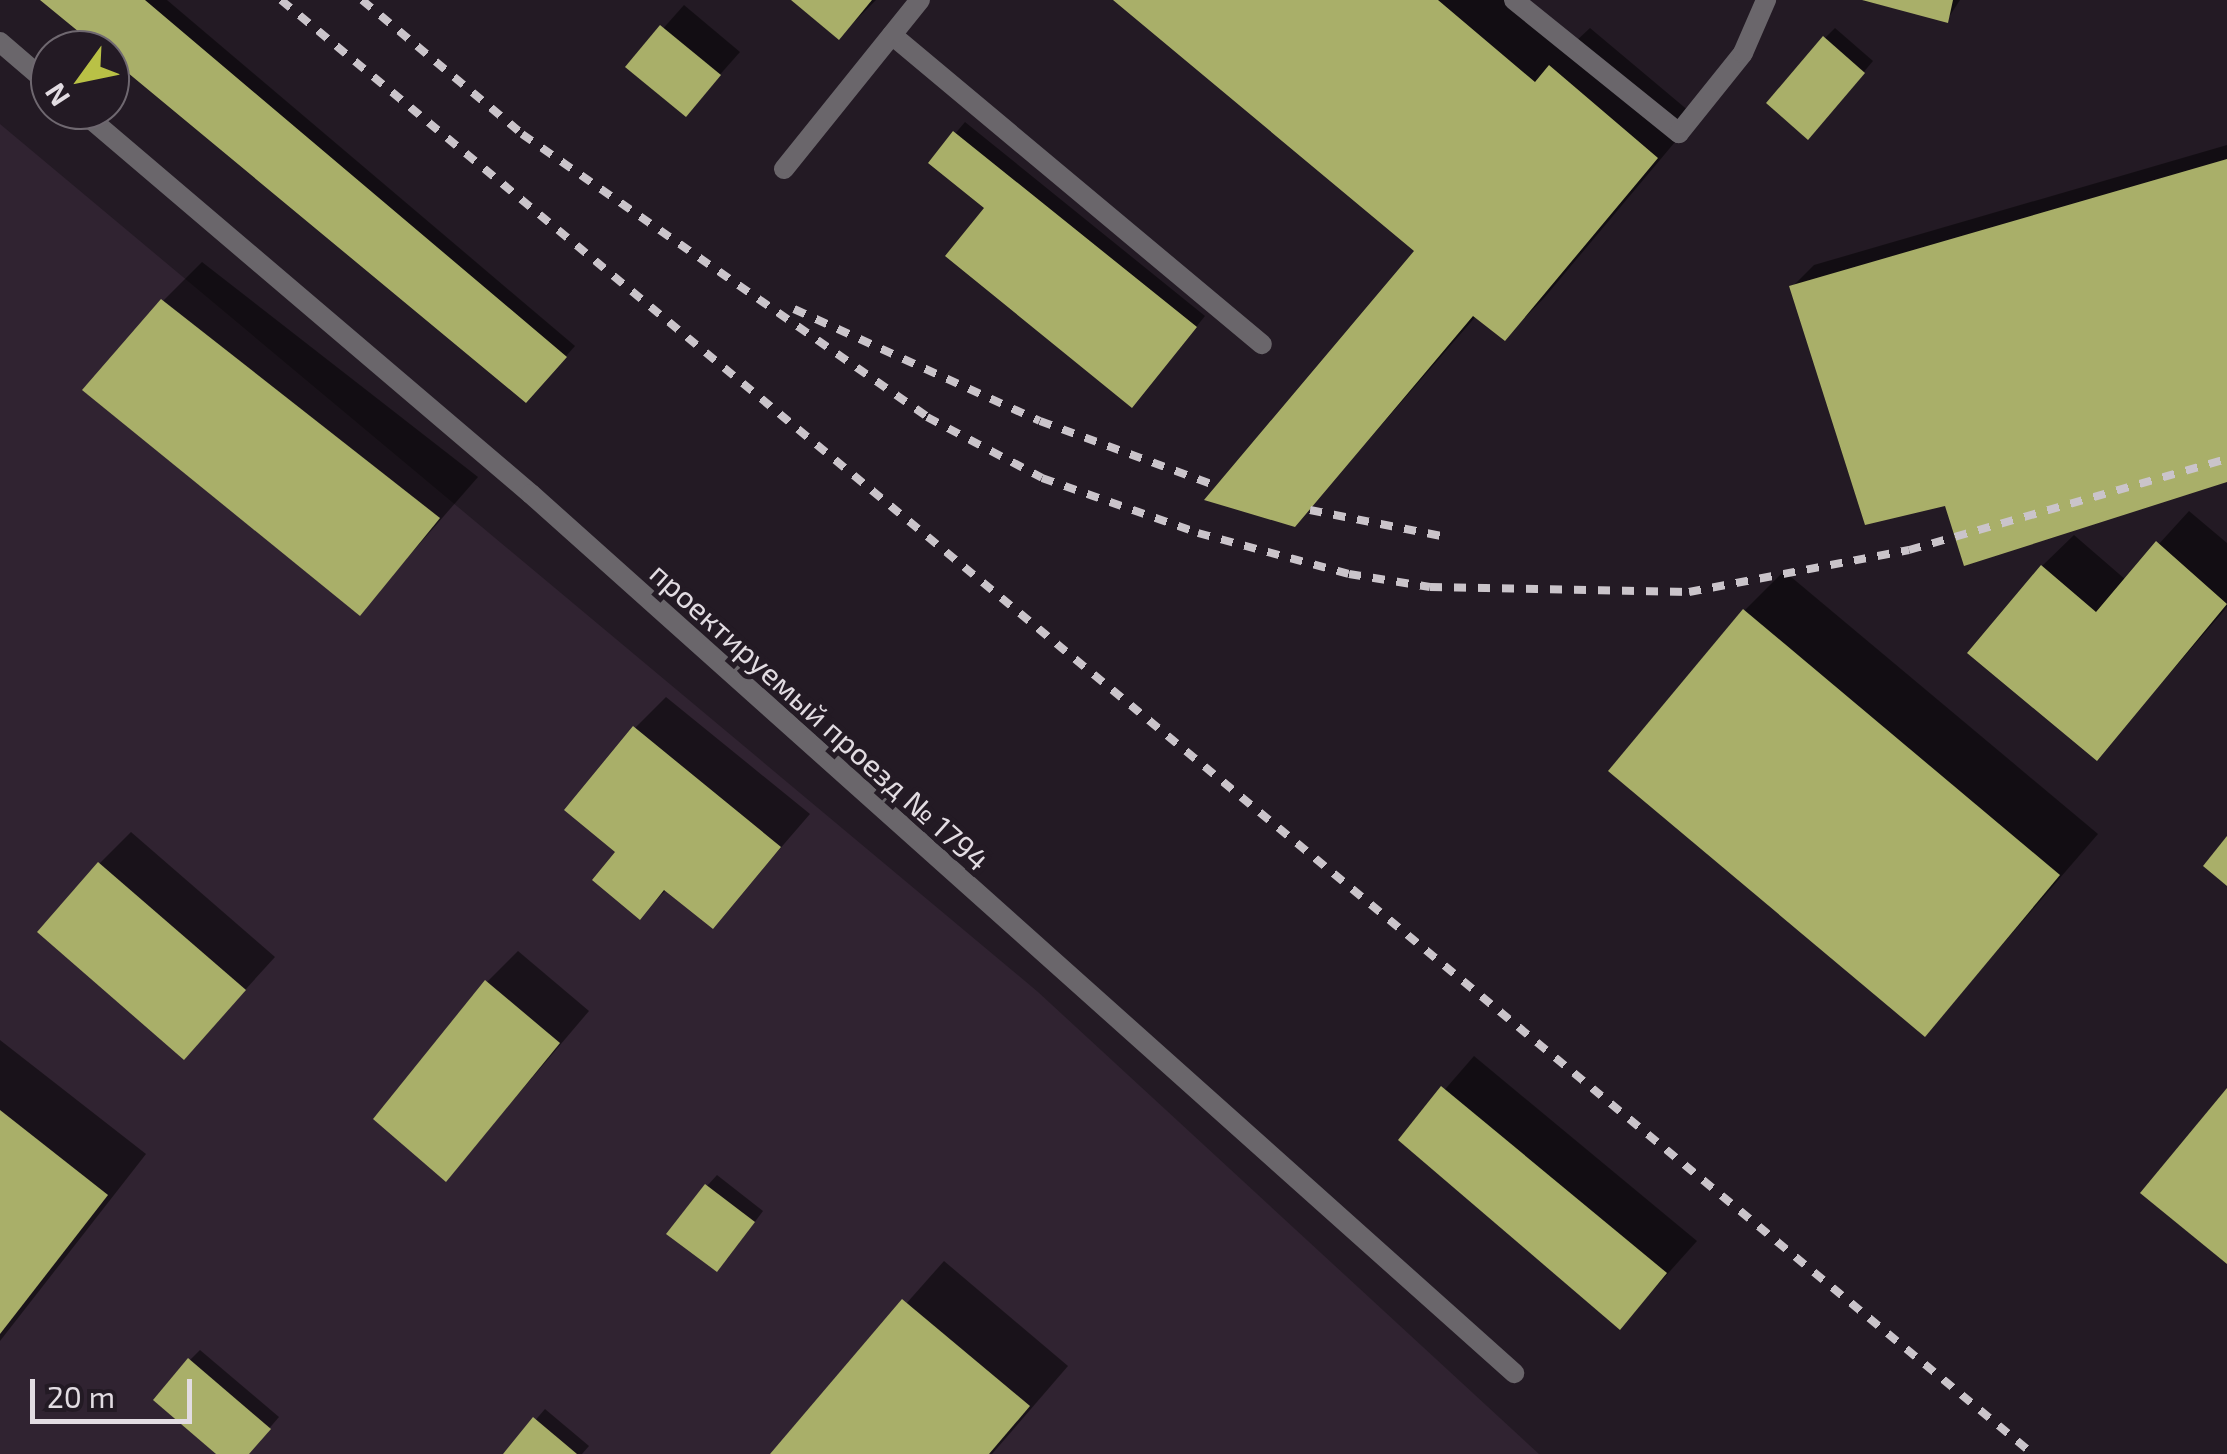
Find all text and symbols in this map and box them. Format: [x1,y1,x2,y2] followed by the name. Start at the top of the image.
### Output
[30,30,130,130] north arrow
[37,78,76,113] text: N
[643,554,997,878] street label: проектируемый проезд № 1794
[35,1359,198,1421] scale bar
[47,1378,115,1414] text: 20 m

